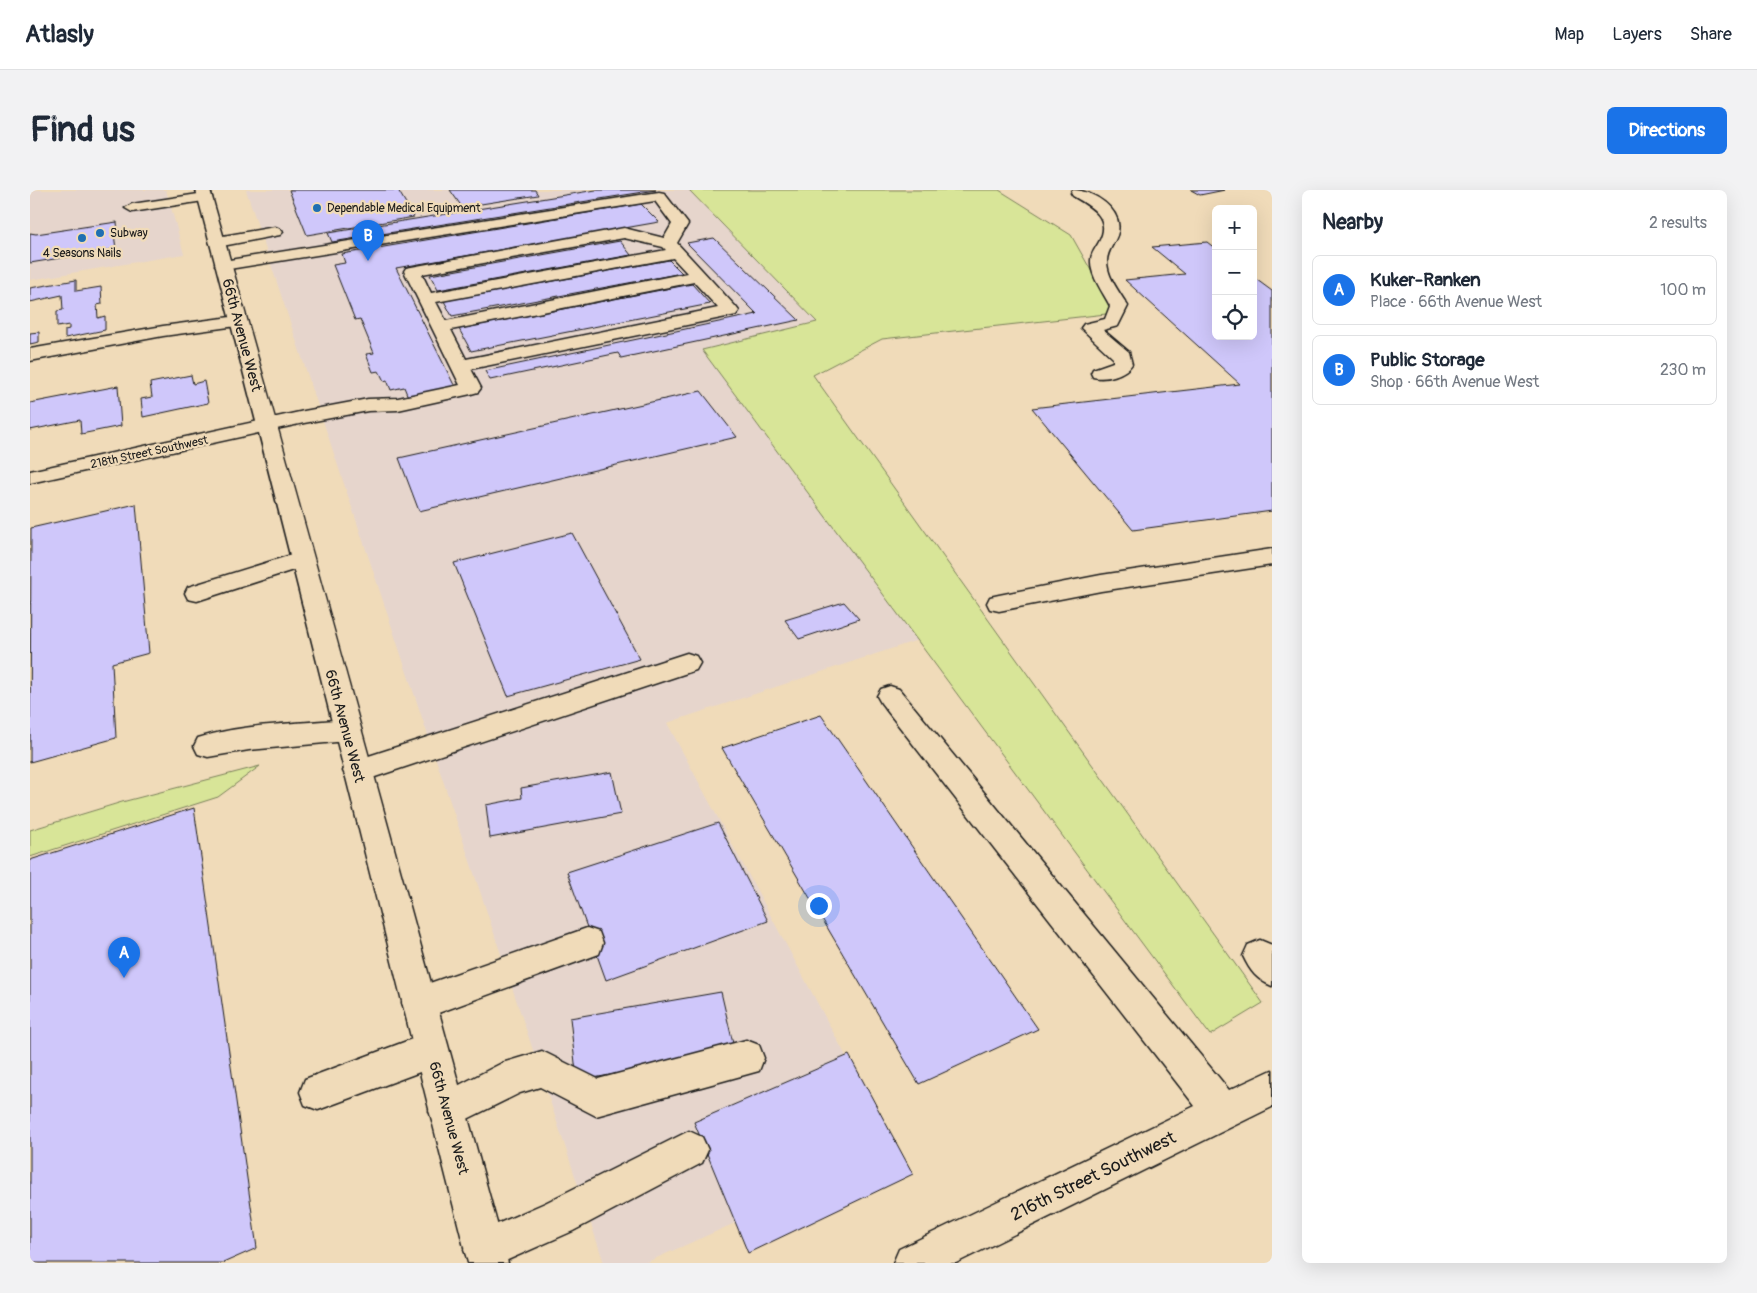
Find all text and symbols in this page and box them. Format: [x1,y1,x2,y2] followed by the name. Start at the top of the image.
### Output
[25,20,94,49] text: Atlasly
[1555,23,1584,46] text: Map
[1612,23,1662,46] text: Layers
[1690,23,1732,46] text: Share
[1607,107,1727,154] button: Directions
[30,108,135,152] text: Find us
[327,201,481,216] place label: Dependable Medical Equipment
[311,202,323,214] marker: Dependable Medical Equipment
[1212,205,1257,340] map controls
[1212,205,1257,250] button: +
[1322,209,1383,236] text: Nearby
[1649,213,1707,233] text: 2 results
[352,220,384,261] pin: B
[110,226,148,241] place label: Subway
[94,227,106,239] marker: Subway
[76,232,88,244] marker: 4 Seasons Nails
[43,246,122,261] place label: 4 Seasons Nails
[1212,250,1257,295] button: −
[1370,268,1481,292] text: Kuker-Ranken
[217,277,266,395] street label: 66th Avenue West
[1334,280,1344,300] text: A
[1660,280,1706,300] text: 100 m
[1370,292,1542,312] text: Place · 66th Avenue West
[1212,295,1257,340] button: locate
[1370,348,1485,372] text: Public Storage
[1334,360,1344,380] text: B
[1660,360,1706,380] text: 230 m
[1370,372,1539,392] text: Shop · 66th Avenue West
[89,433,209,472] street label: 218th Street Southwest
[320,668,369,786] street label: 66th Avenue West
[806,893,832,919] your location
[108,937,140,978] pin: A
[424,1060,473,1178] street label: 66th Avenue West
[1007,1126,1180,1226] street label: 216th Street Southwest

